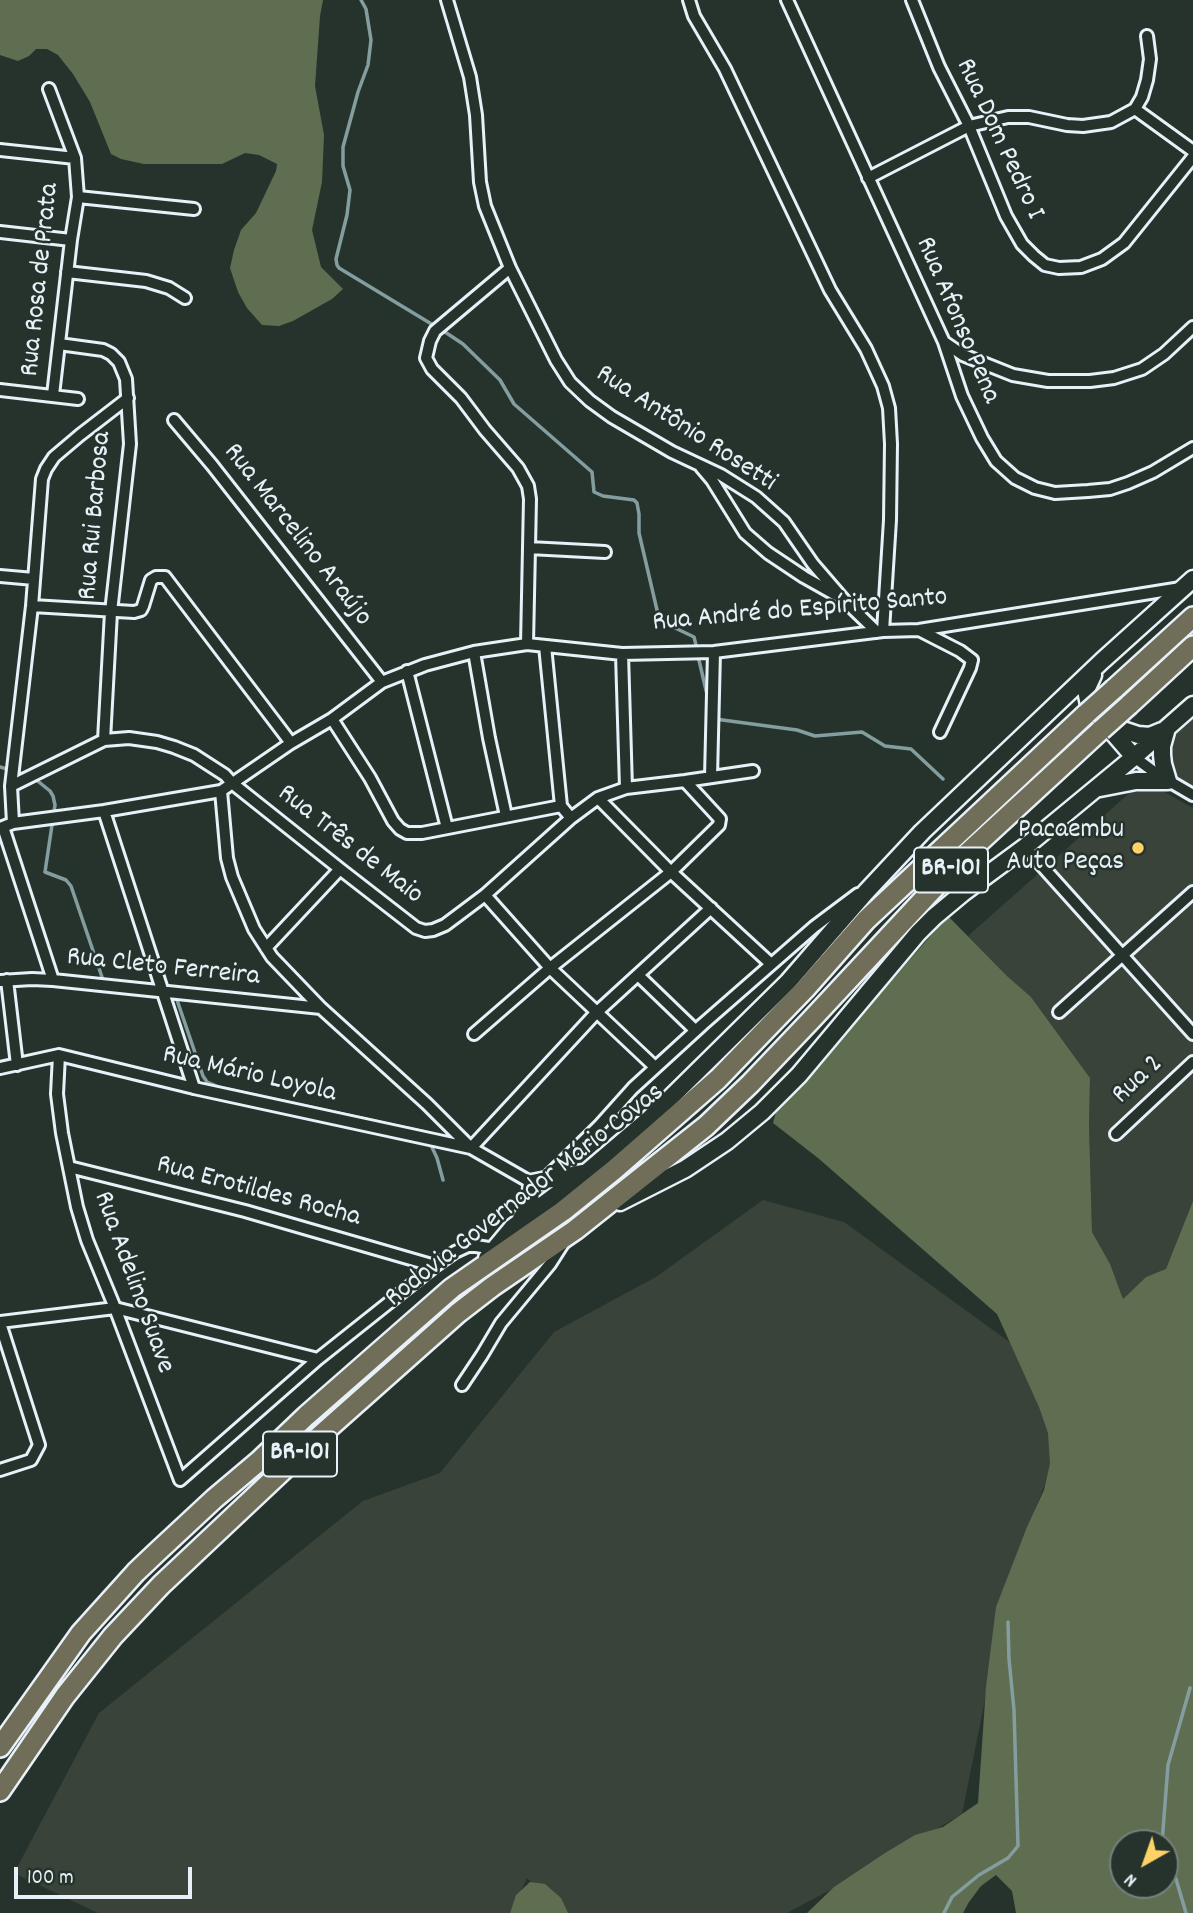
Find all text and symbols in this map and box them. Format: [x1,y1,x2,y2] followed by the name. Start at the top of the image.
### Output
[946,54,1050,226] street label: Rua Dom Pedro I
[15,182,69,378] street label: Rua Rosa de Prata
[906,233,1006,409] street label: Rua Afonso Pena
[588,359,782,501] street label: Rua Antônio Rosetti
[73,430,121,602] street label: Rua Rui Barbosa
[214,438,378,634] street label: Rua Marcelino Araújo
[651,582,949,642] street label: Rua André do Espírito Santo
[269,779,429,913] street label: Rua Três de Maio
[1006,815,1124,881] place label: Pacaembu Auto Peças
[1130,840,1146,856] marker: Pacaembu Auto Peças
[914,848,988,892] road number: BR-101
[65,942,261,996] street label: Rua Cleto Ferreira
[159,1040,339,1112] street label: Rua Mário Loyola
[1107,1049,1171,1113] street label: Rua 2
[380,1078,672,1316] street label: Rodovia Governador Mário Covas
[152,1150,364,1236] street label: Rua Erotildes Rocha
[84,1187,180,1379] street label: Rua Adelino Suave
[263,1432,337,1476] road number: BR-101
[1109,1829,1179,1899] north arrow
[18,1854,196,1898] scale bar
[27,1864,74,1894] text: 100 m
[1119,1866,1144,1892] text: N

